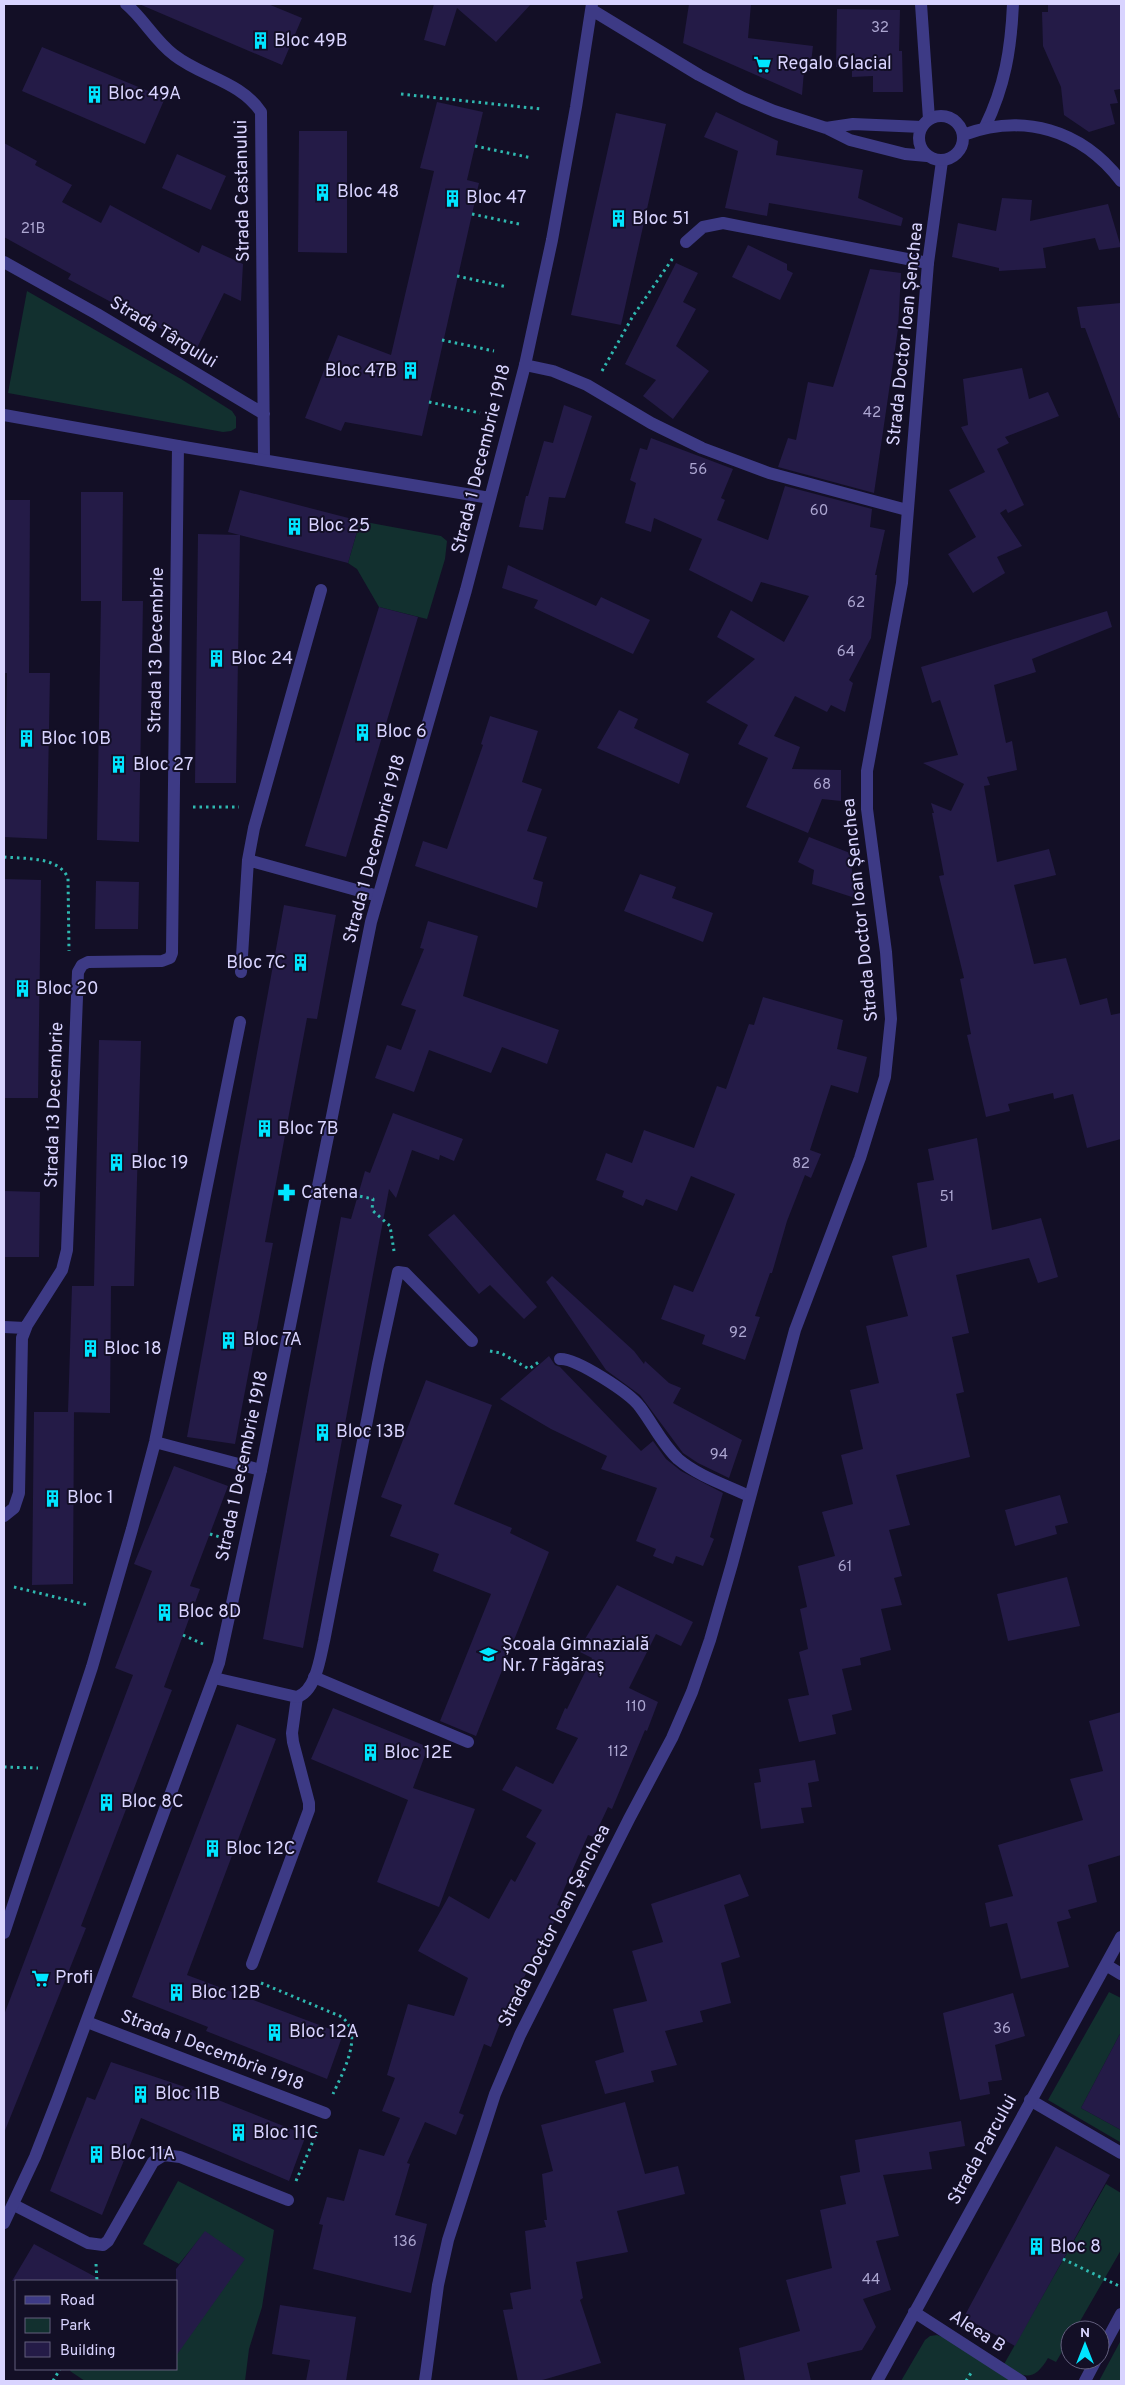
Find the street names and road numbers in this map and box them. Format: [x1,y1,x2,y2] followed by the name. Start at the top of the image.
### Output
[230,120,256,262] street label: Strada Castanului
[883,221,929,447] street label: Strada Doctor Ioan Șenchea
[105,292,221,374] street label: Strada Târgului
[447,362,517,556] street label: Strada 1 Decembrie 1918
[144,567,170,733] street label: Strada 13 Decembrie
[339,752,411,946] street label: Strada 1 Decembrie 1918
[838,797,884,1023] street label: Strada Doctor Ioan Șenchea
[41,1022,69,1188] street label: Strada 13 Decembrie
[212,1368,274,1564] street label: Strada 1 Decembrie 1918
[494,1821,616,2031] street label: Strada Doctor Ioan Șenchea
[117,2005,307,2097] street label: Strada 1 Decembrie 1918
[943,2091,1023,2209] street label: Strada Parcului
[945,2305,1009,2359] street label: Aleea B

